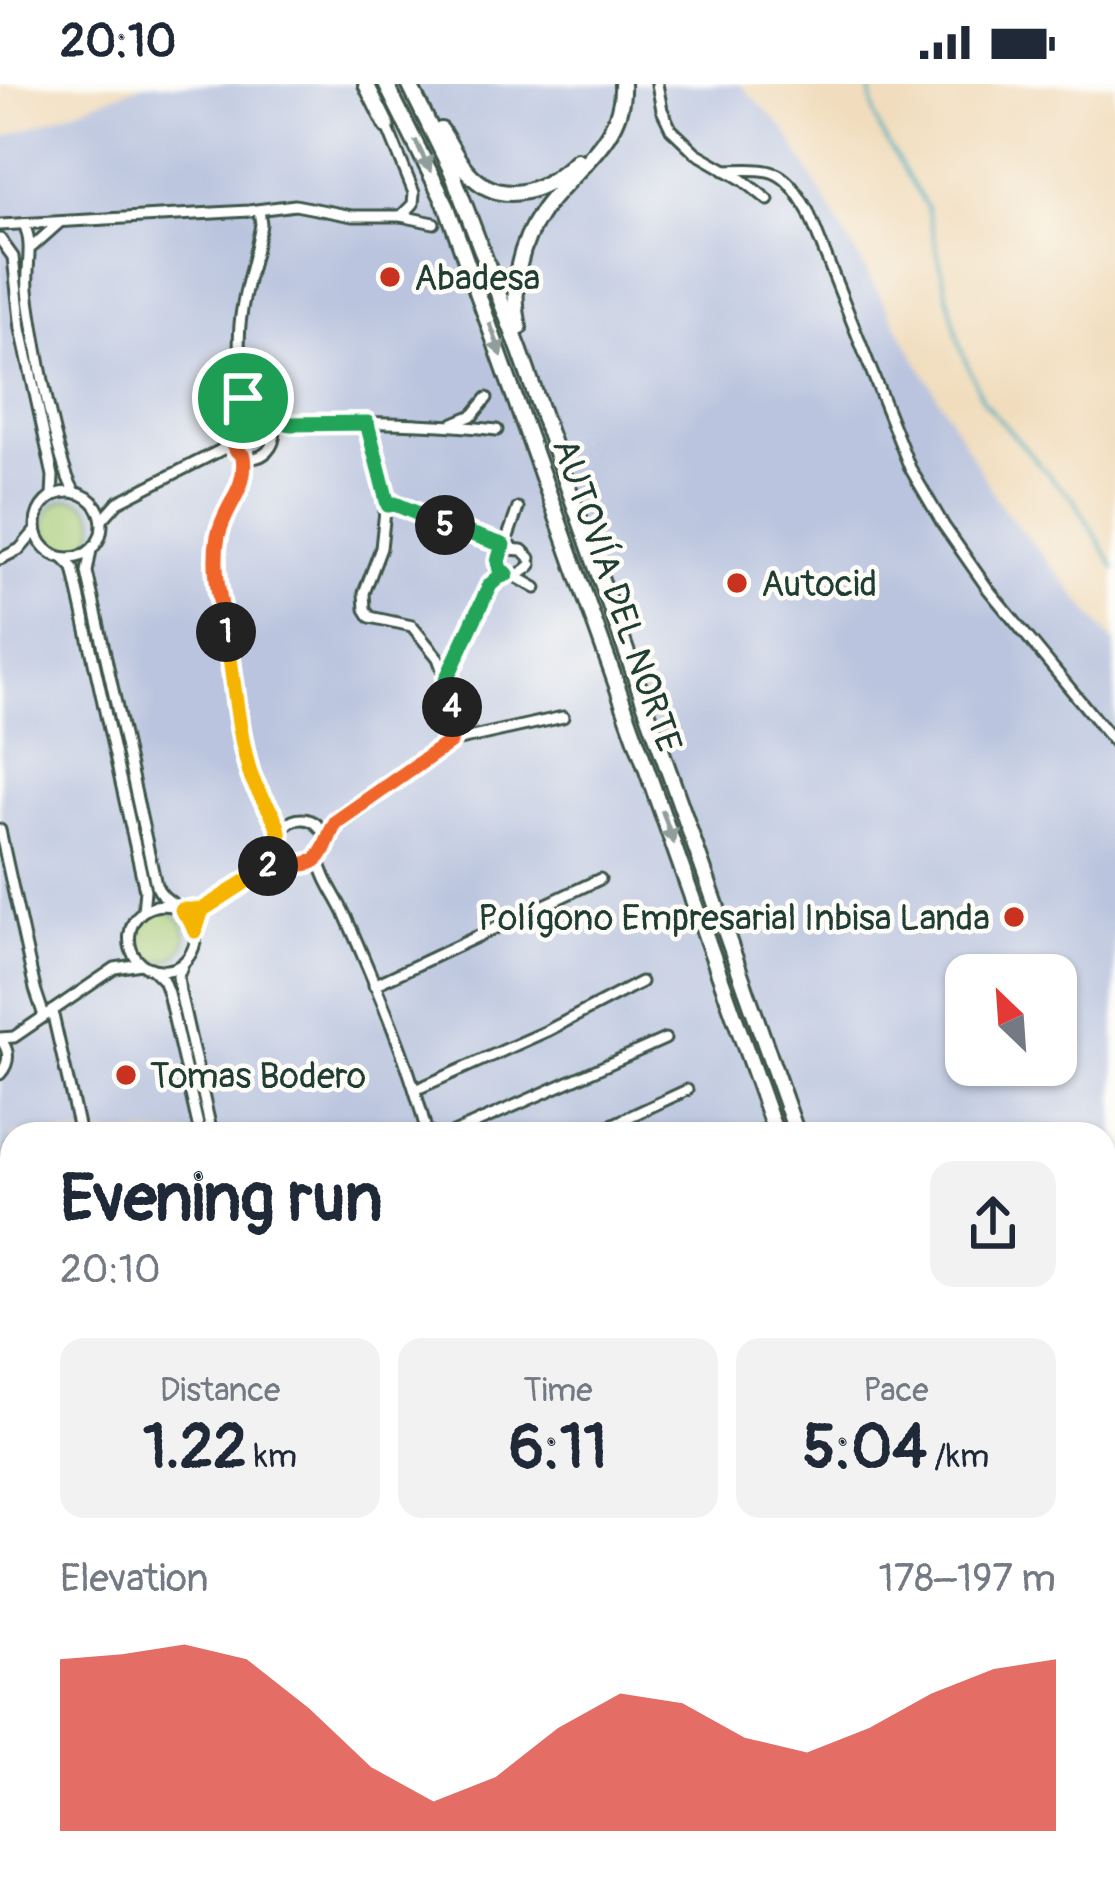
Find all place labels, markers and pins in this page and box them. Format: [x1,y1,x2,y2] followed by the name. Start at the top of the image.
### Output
[414,256,540,301] place label: Abadesa
[377,264,403,290] marker: Abadesa
[192,347,294,449] pin
[415,495,475,555] pin: 5
[761,562,877,607] place label: Autocid
[724,570,750,596] marker: Autocid
[196,602,256,662] pin: 1
[422,677,482,737] pin: 4
[238,836,298,896] pin: 2
[478,896,990,941] place label: Polígono Empresarial Inbisa Landa
[1001,904,1027,930] marker: Polígono Empresarial Inbisa Landa
[150,1054,366,1099] place label: Tomas Bodero
[113,1062,139,1088] marker: Tomas Bodero

